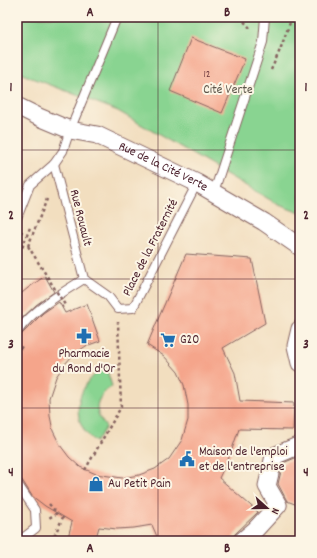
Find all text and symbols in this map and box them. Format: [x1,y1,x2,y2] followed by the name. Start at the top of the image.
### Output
[86,4,94,23] text: A
[224,4,230,23] text: B
[203,67,211,83] house number: 12
[10,79,13,98] text: 1
[305,79,308,98] text: 1
[203,81,253,100] park label: Cité Verte
[115,137,212,197] street label: Rue de la Cité Verte
[64,188,96,249] street label: Rue Rouault
[118,196,184,300] street label: Place de la Fraternité
[8,207,14,226] text: 2
[303,207,309,226] text: 2
[75,327,93,345] pharmacy icon: Pharmacie du Rond d'Or
[159,331,177,349] supermarket icon: G20
[180,331,199,350] place label: G20
[8,336,14,355] text: 3
[303,336,309,355] text: 3
[53,345,116,379] place label: Pharmacie du Rond d'Or
[199,443,288,477] place label: Maison de l'emploi et de l'entreprise
[178,450,196,468] public building icon: Maison de l'emploi et de l'entreprise
[8,464,14,483] text: 4
[303,464,309,483] text: 4
[87,475,105,493] shop icon: Au Petit Pain
[108,475,171,494] place label: Au Petit Pain
[247,488,287,528] north arrow
[266,505,283,517] text: N
[86,540,94,558] text: A
[224,540,230,558] text: B

